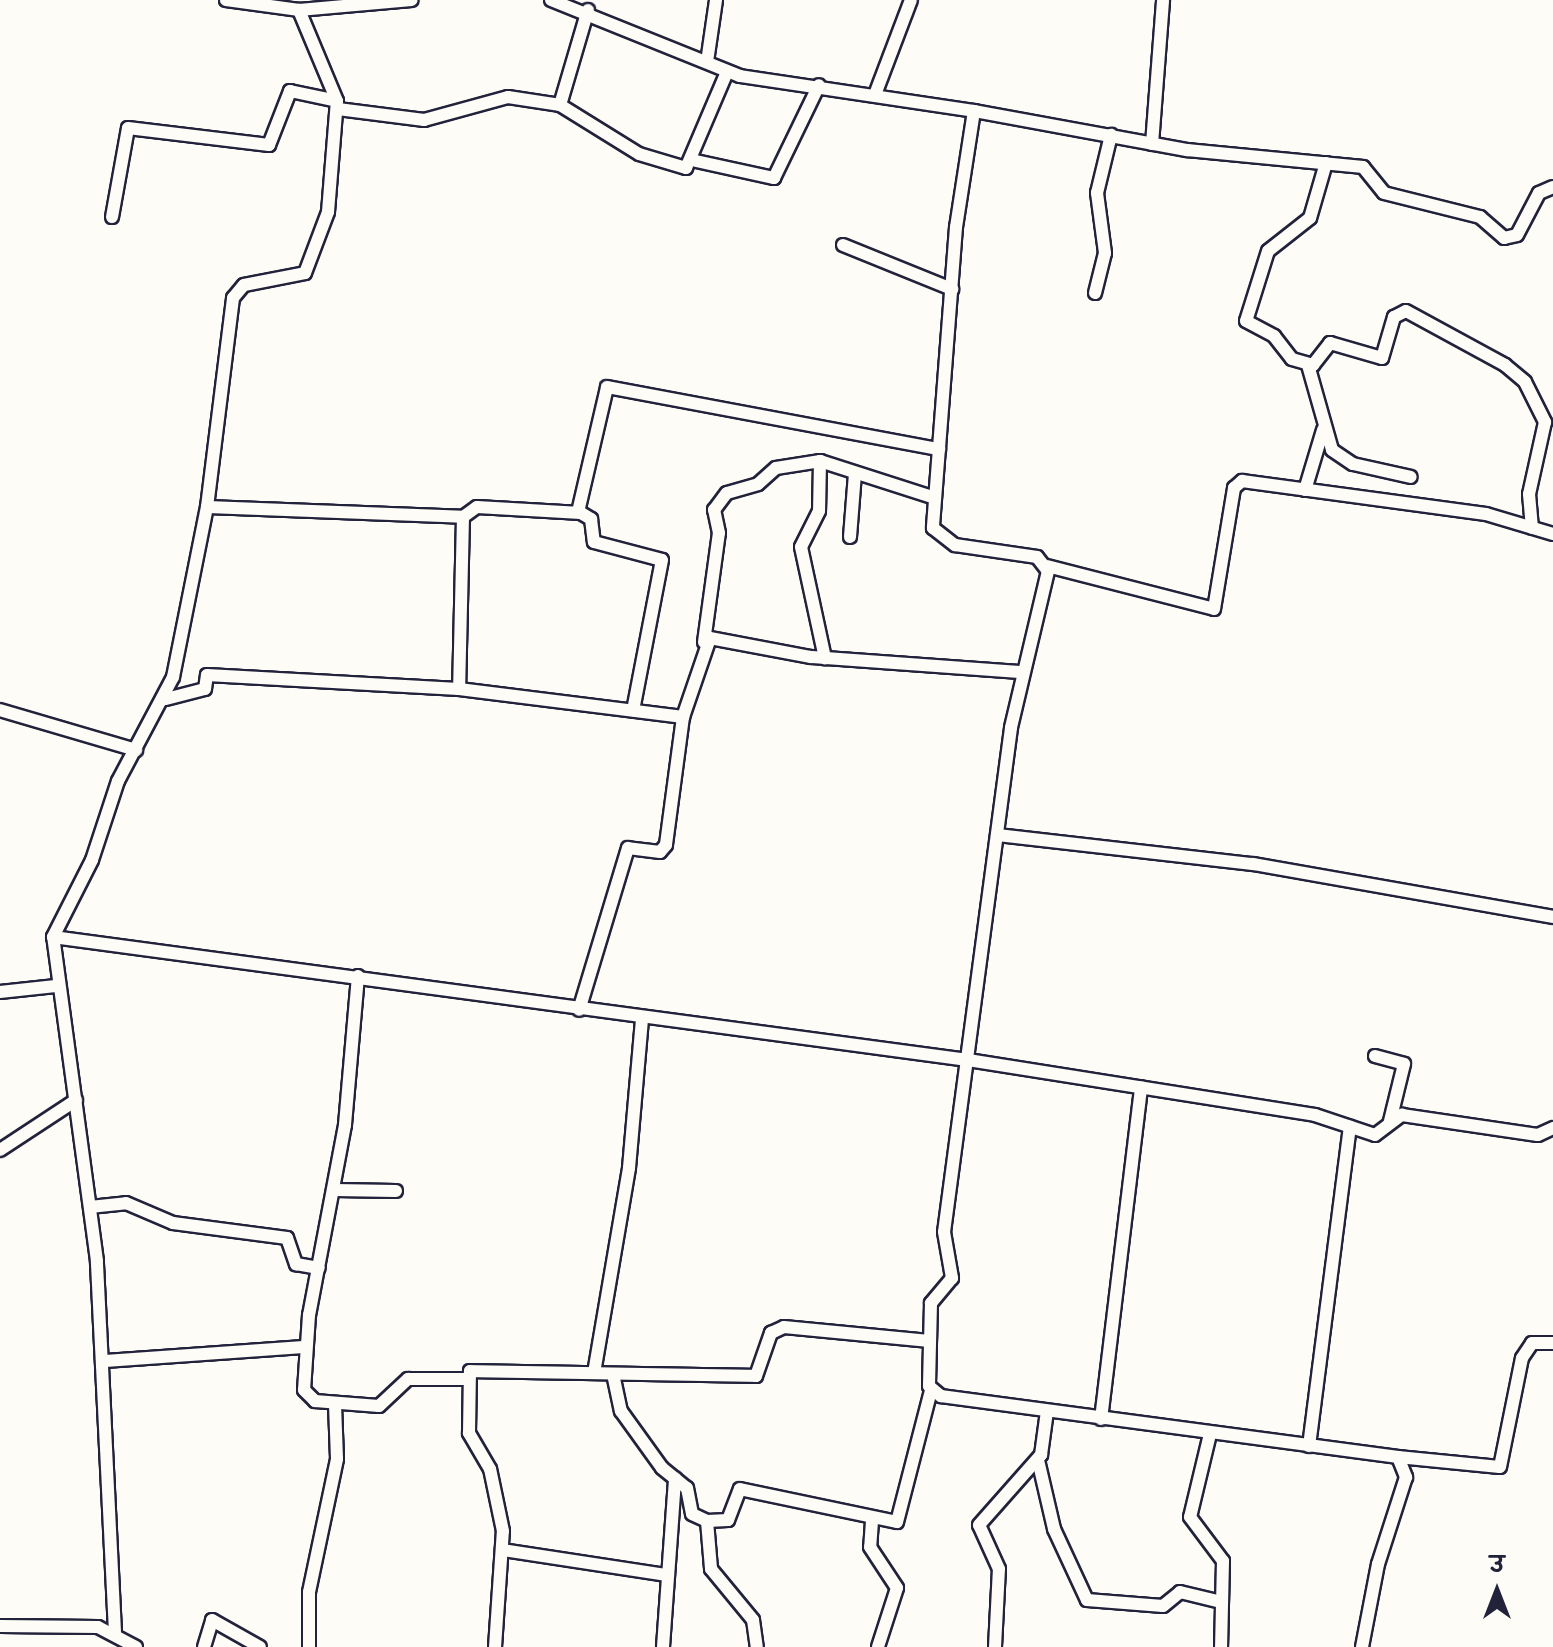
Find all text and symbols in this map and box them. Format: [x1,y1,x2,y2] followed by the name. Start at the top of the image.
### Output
[1457,1551,1537,1631] north arrow
[1490,1551,1504,1583] text: उ

